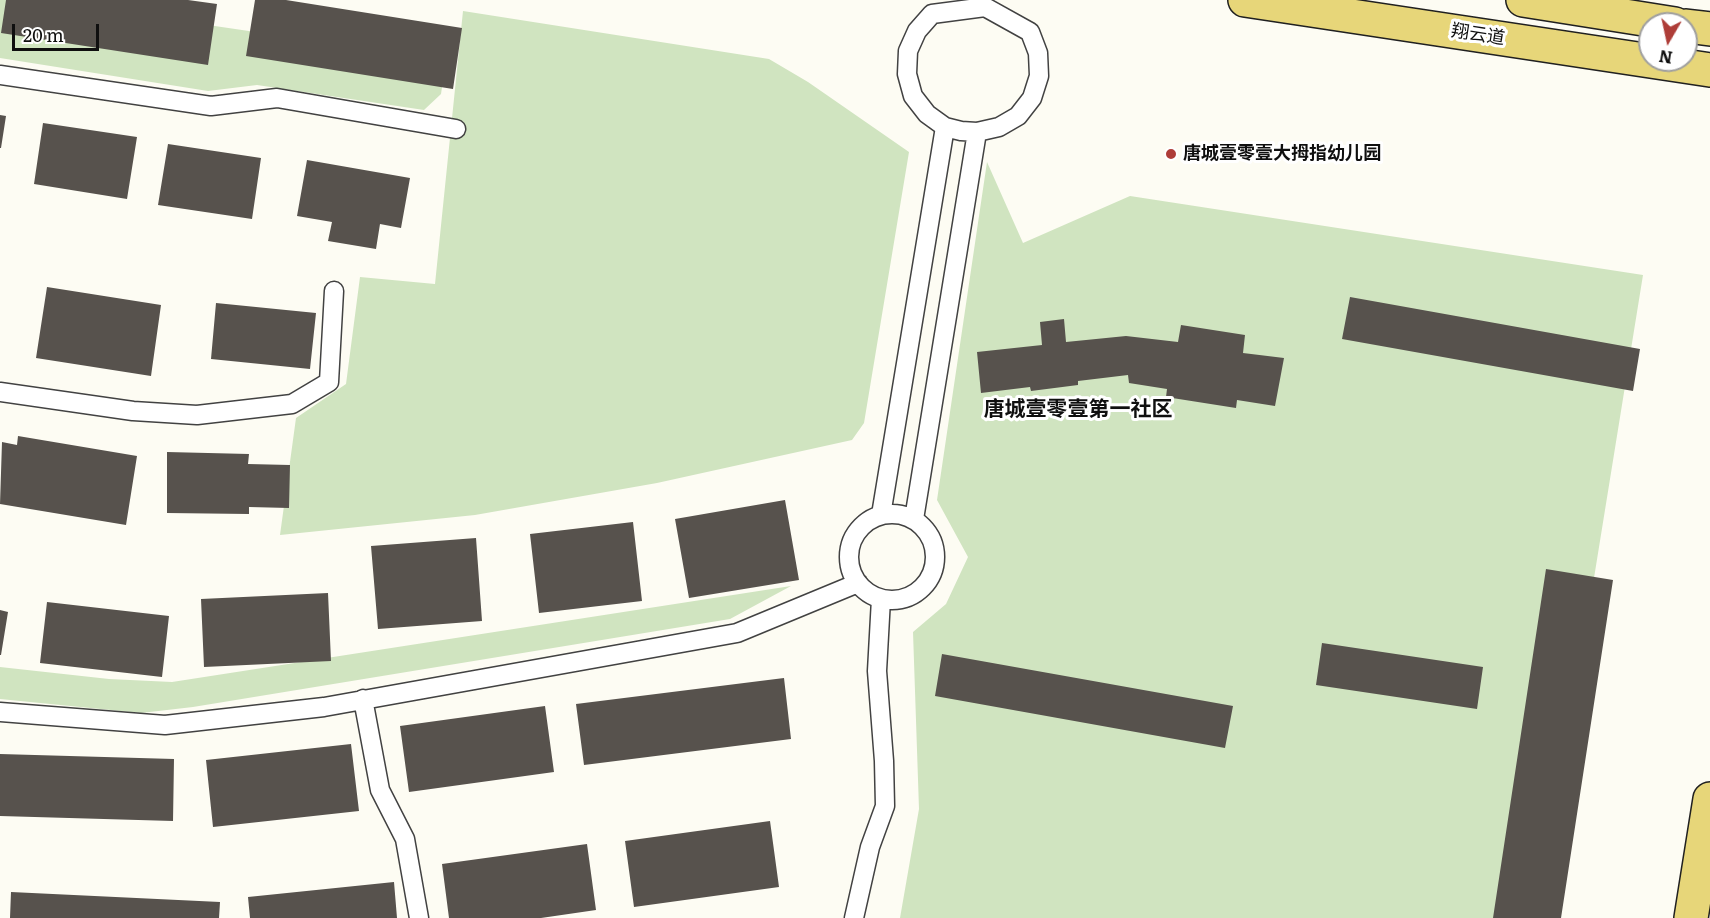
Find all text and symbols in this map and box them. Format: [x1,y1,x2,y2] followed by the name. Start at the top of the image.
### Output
[15,12,102,50] scale bar
[1638,12,1698,72] north arrow
[1450,20,1506,50] street label: 翔云道
[23,21,64,48] text: 20 m
[1657,45,1674,71] text: N
[1183,143,1381,165] place label: 唐城壹零壹大拇指幼儿园
[1164,147,1178,161] marker: 唐城壹零壹大拇指幼儿园
[984,397,1172,423] district label: 唐城壹零壹第一社区

